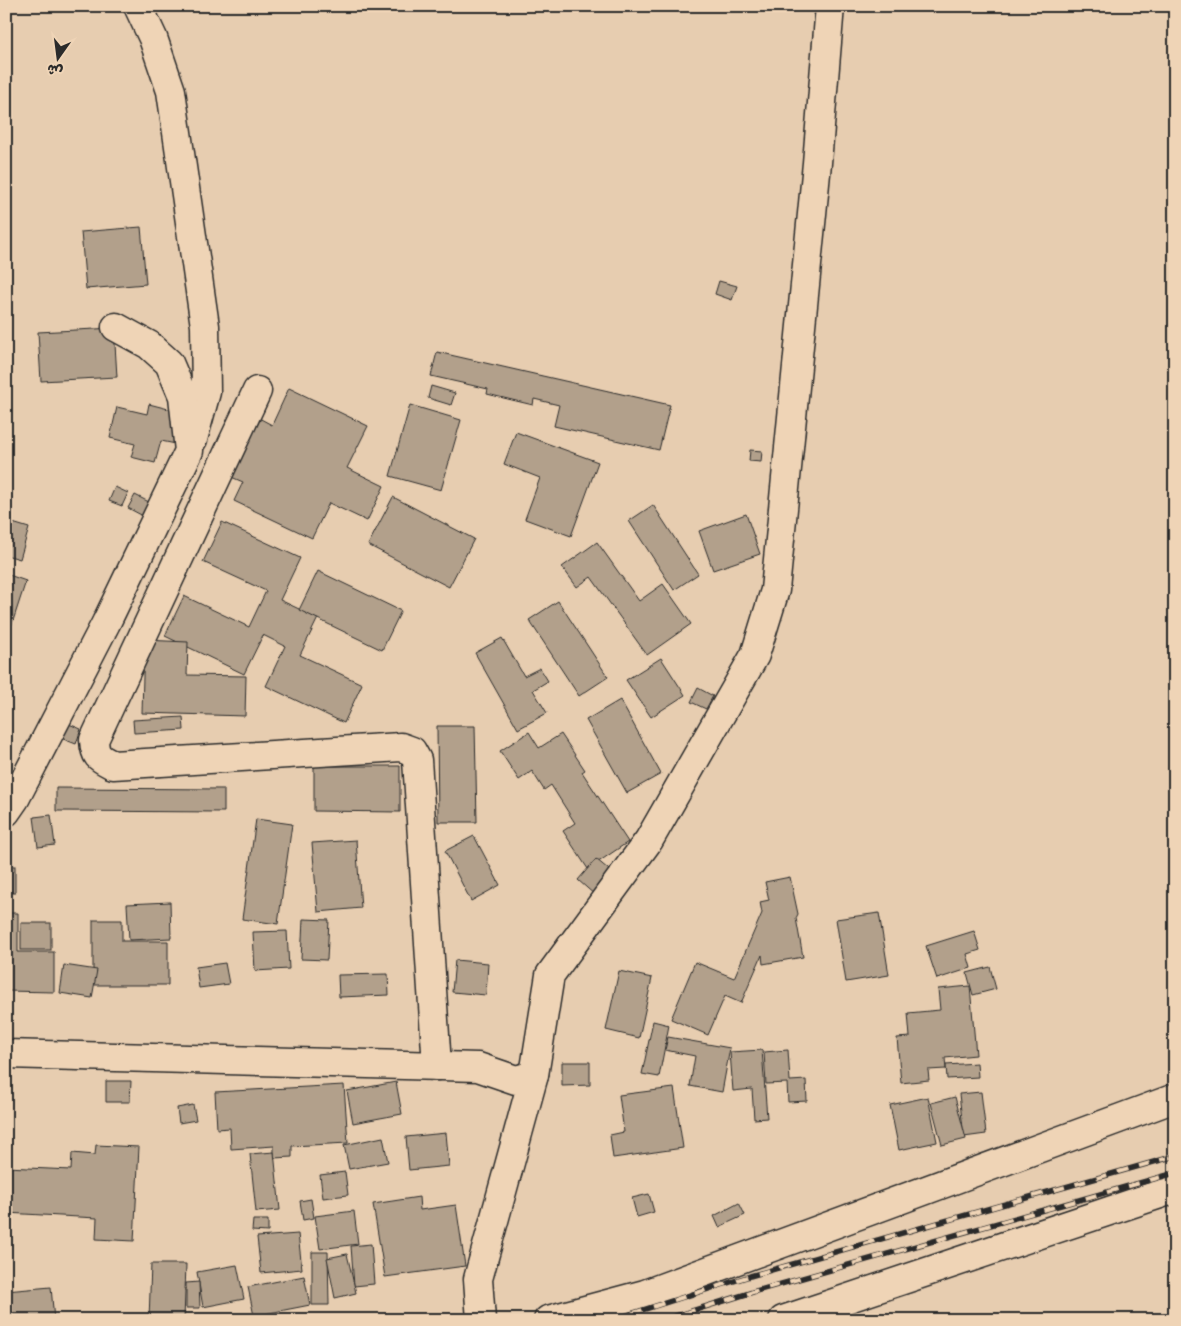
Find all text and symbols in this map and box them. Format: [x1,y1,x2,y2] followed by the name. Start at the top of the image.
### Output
[32,32,82,82] north arrow
[46,58,65,78] text: ش

